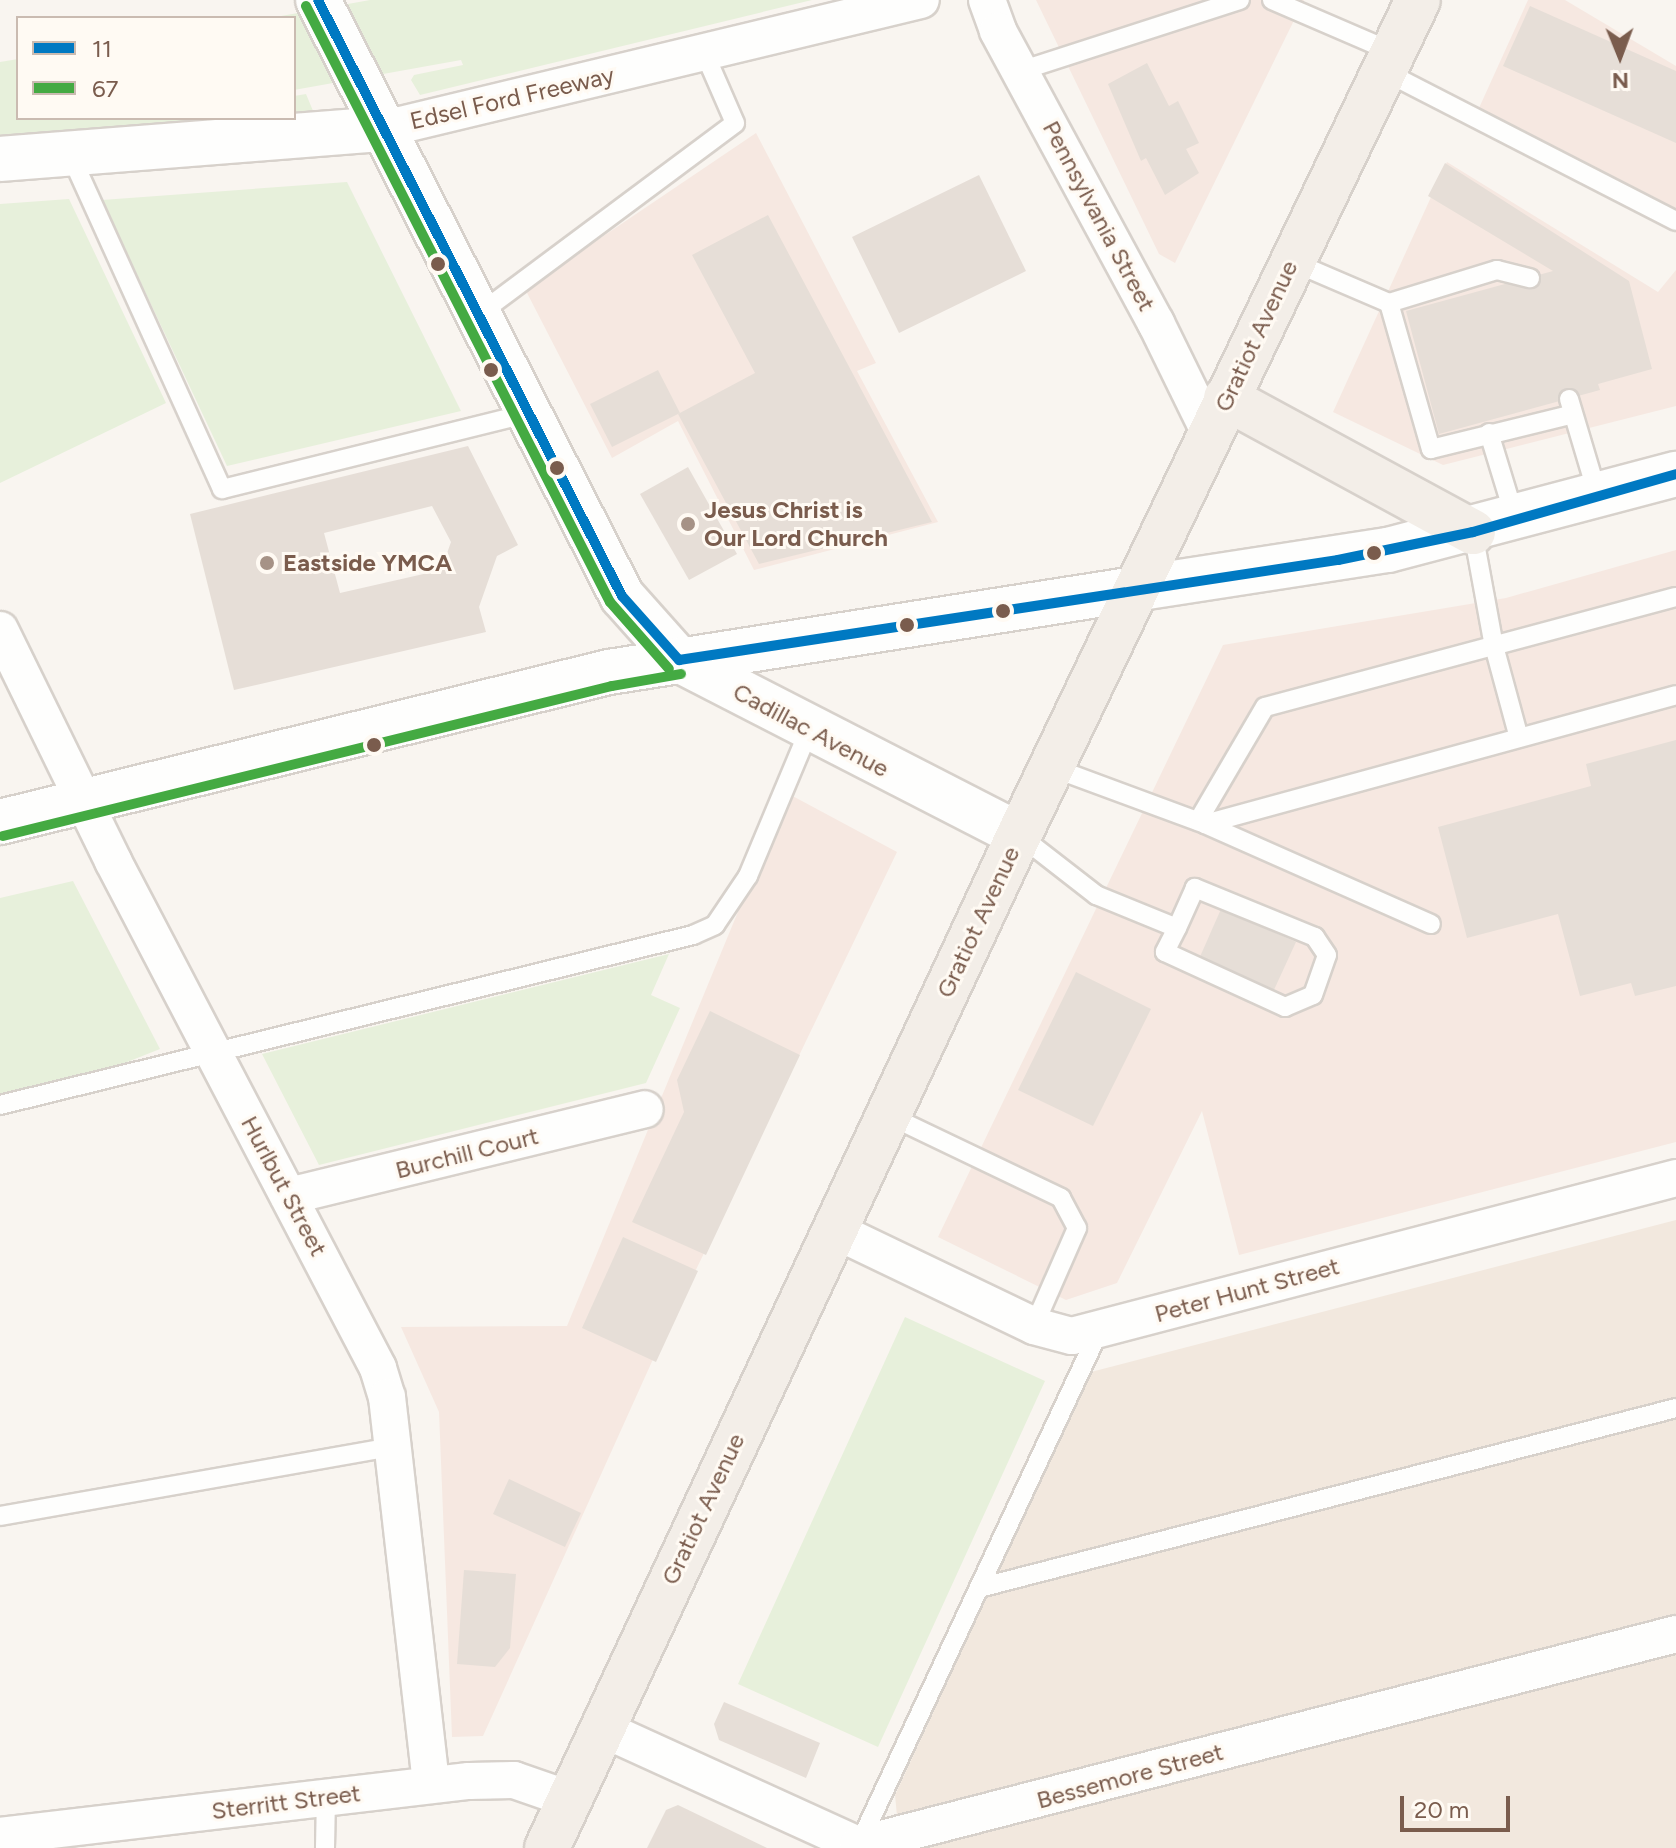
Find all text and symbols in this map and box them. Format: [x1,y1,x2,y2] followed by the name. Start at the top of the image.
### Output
[16,16,296,120] legend
[1580,16,1660,96] north arrow
[92,34,112,63] text: 11
[407,60,617,136] street label: Edsel Ford Freeway
[1612,67,1629,94] text: N
[92,74,118,103] text: 67
[1037,116,1161,316] street label: Pennsylvania Street
[430,256,446,272] unlabelled marker
[1208,256,1304,416] street label: Gratiot Avenue
[483,362,499,378] unlabelled marker
[549,460,565,476] unlabelled marker
[704,496,888,552] place label: Jesus Christ is Our Lord Church
[679,515,697,533] marker: Jesus Christ is Our Lord Church
[1366,545,1382,561] unlabelled marker
[283,549,452,577] place label: Eastside YMCA
[258,554,276,572] marker: Eastside YMCA
[995,603,1011,619] unlabelled marker
[899,617,915,633] unlabelled marker
[728,677,894,783] street label: Cadillac Avenue
[366,737,382,753] unlabelled marker
[930,842,1026,1002] street label: Gratiot Avenue
[235,1111,333,1261] street label: Hurlbut Street
[392,1121,542,1185] street label: Burchill Court
[1152,1252,1342,1328] street label: Peter Hunt Street
[655,1429,751,1589] street label: Gratiot Avenue
[1034,1737,1226,1815] street label: Bessemore Street
[210,1779,362,1825] street label: Sterritt Street
[1404,1780,1514,1830] scale bar
[1414,1795,1469,1824] text: 20 m

